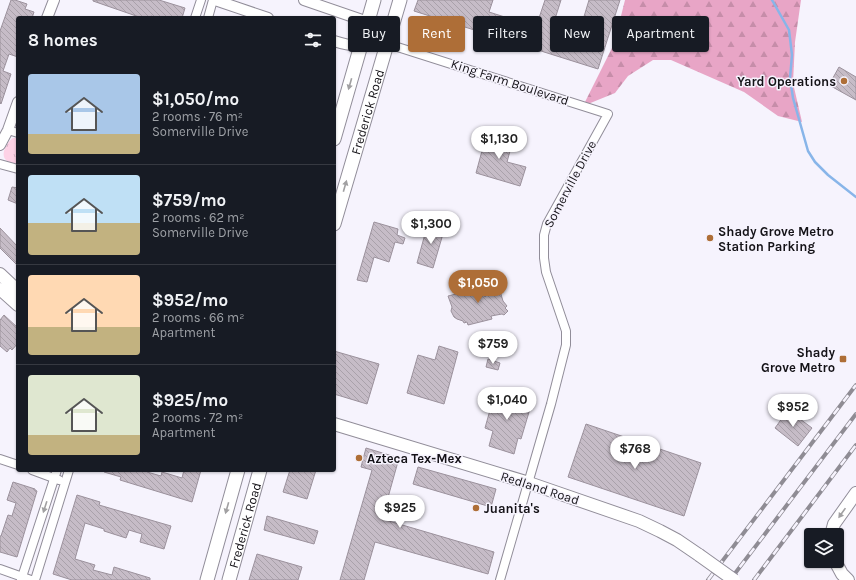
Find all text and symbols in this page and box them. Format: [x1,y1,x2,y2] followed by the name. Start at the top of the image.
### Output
[348,16,400,52] chip: Buy
[408,16,465,52] chip: Rent
[473,16,542,52] chip: Filters
[550,16,604,52] chip: New
[612,16,709,52] chip: Apartment
[302,29,324,51] icon: filters
[28,30,98,50] text: 8 homes
[449,56,571,108] street label: King Farm Boulevard
[347,67,387,156] street label: Frederick Road
[737,74,836,89] place label: Yard Operations
[839,76,849,86] marker: Yard Operations
[347,78,353,90] one-way arrow
[152,89,239,109] text: $1,050/mo
[60,90,108,138] icon: home
[152,109,243,124] text: 2 rooms · 76 m²
[152,124,248,139] text: Somerville Drive
[466,126,532,160] pin: $1,130
[480,131,518,146] text: $1,130
[541,138,599,230] street label: Somerville Drive
[342,180,348,192] one-way arrow
[152,190,226,210] text: $759/mo
[60,191,108,239] icon: home
[152,210,244,225] text: 2 rooms · 62 m²
[398,211,464,245] pin: $1,300
[410,216,452,231] text: $1,300
[718,224,834,254] place label: Shady Grove Metro Station Parking
[152,225,248,240] text: Somerville Drive
[705,233,715,243] marker: Shady Grove Metro Station Parking
[445,270,511,304] pin: $1,050
[458,275,498,290] text: $1,050
[152,290,228,310] text: $952/mo
[60,291,108,339] icon: home
[152,310,244,325] text: 2 rooms · 66 m²
[152,325,215,340] text: Apartment
[469,331,517,365] pin: $759
[478,336,508,351] text: $759
[761,345,835,375] place label: Shady Grove Metro
[838,354,848,364] marker: Shady Grove Metro
[474,387,540,421] pin: $1,040
[152,390,228,410] text: $925/mo
[60,391,108,439] icon: home
[486,392,528,407] text: $1,040
[769,394,817,428] pin: $952
[777,399,809,414] text: $952
[152,410,243,425] text: 2 rooms · 72 m²
[152,425,215,440] text: Apartment
[611,436,659,470] pin: $768
[619,441,651,456] text: $768
[367,451,462,466] place label: Azteca Tex-Mex
[354,453,364,463] marker: Azteca Tex-Mex
[499,468,581,508] street label: Redland Road
[225,481,264,570] street label: Frederick Road
[376,495,424,529] pin: $925
[384,500,416,515] text: $925
[42,501,48,513] one-way arrow
[484,501,540,516] place label: Juanita's
[224,502,230,514] one-way arrow
[471,503,481,513] marker: Juanita's
[838,508,846,518] one-way arrow
[804,528,844,568] map controls
[804,528,844,568] button: layers

